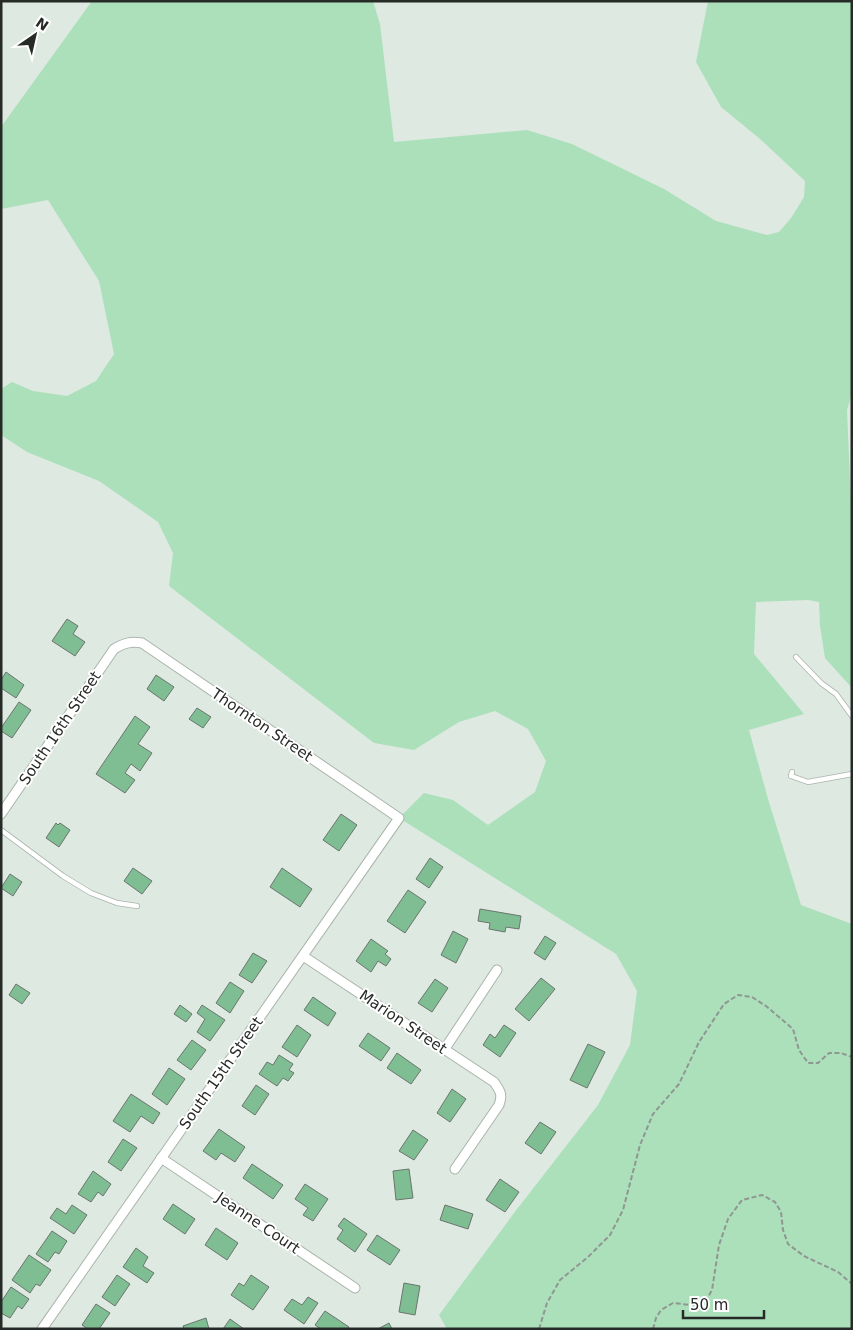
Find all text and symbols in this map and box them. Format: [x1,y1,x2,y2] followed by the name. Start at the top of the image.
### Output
[10,10,60,60] north arrow
[33,14,52,34] text: N
[15,668,105,788] street label: South 16th Street
[207,684,316,766] street label: Thornton Street
[356,986,450,1058] street label: Marion Street
[175,1013,267,1133] street label: South 15th Street
[212,1188,303,1258] street label: Jeanne Court
[683,1288,764,1320] scale bar
[690,1296,728,1314] text: 50 m

